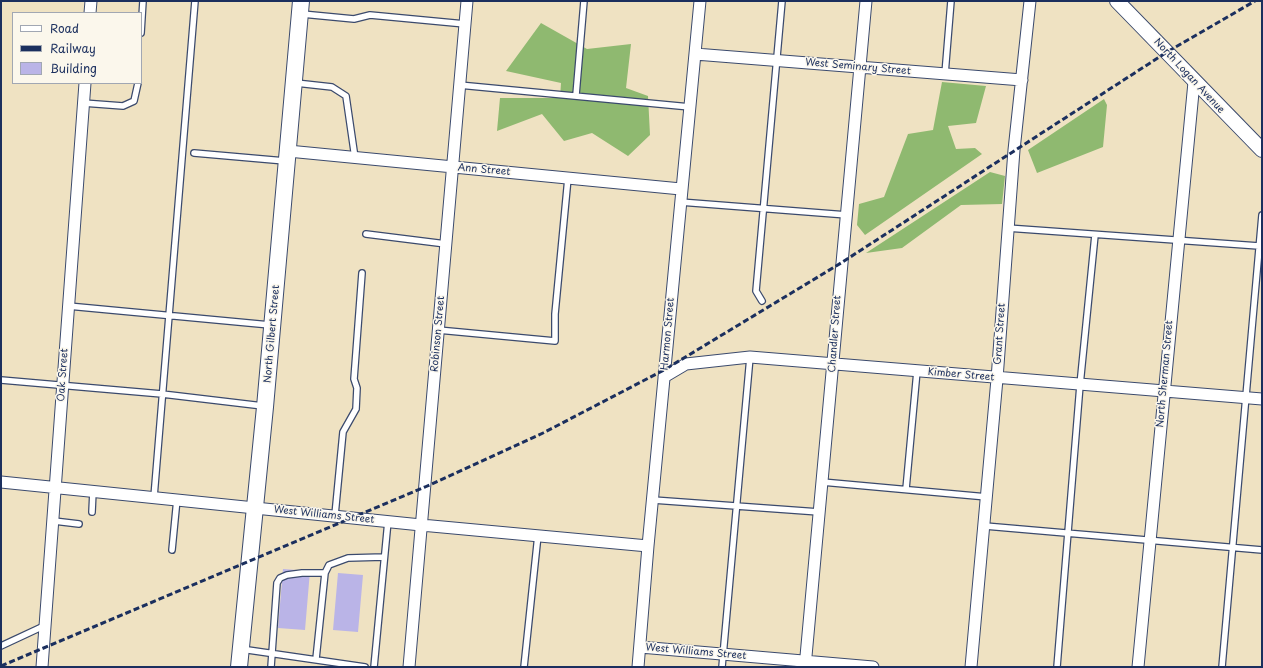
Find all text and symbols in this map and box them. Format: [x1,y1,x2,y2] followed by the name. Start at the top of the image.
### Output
[12,12,142,84] legend
[50,19,79,37] text: Road
[1151,36,1227,116] street label: North Logan Avenue
[50,39,96,57] text: Railway
[805,56,911,78] street label: West Seminary Street
[50,59,97,77] text: Building
[457,162,511,178] street label: Ann Street
[262,285,282,383] street label: North Gilbert Street
[826,295,844,373] street label: Chandler Street
[429,296,447,372] street label: Robinson Street
[659,297,677,371] street label: Harmon Street
[992,303,1008,365] street label: Grant Street
[1154,320,1176,428] street label: North Sherman Street
[55,348,71,402] street label: Oak Street
[927,366,995,384] street label: Kimber Street
[273,504,375,526] street label: West Williams Street
[645,642,747,662] street label: West Williams Street

